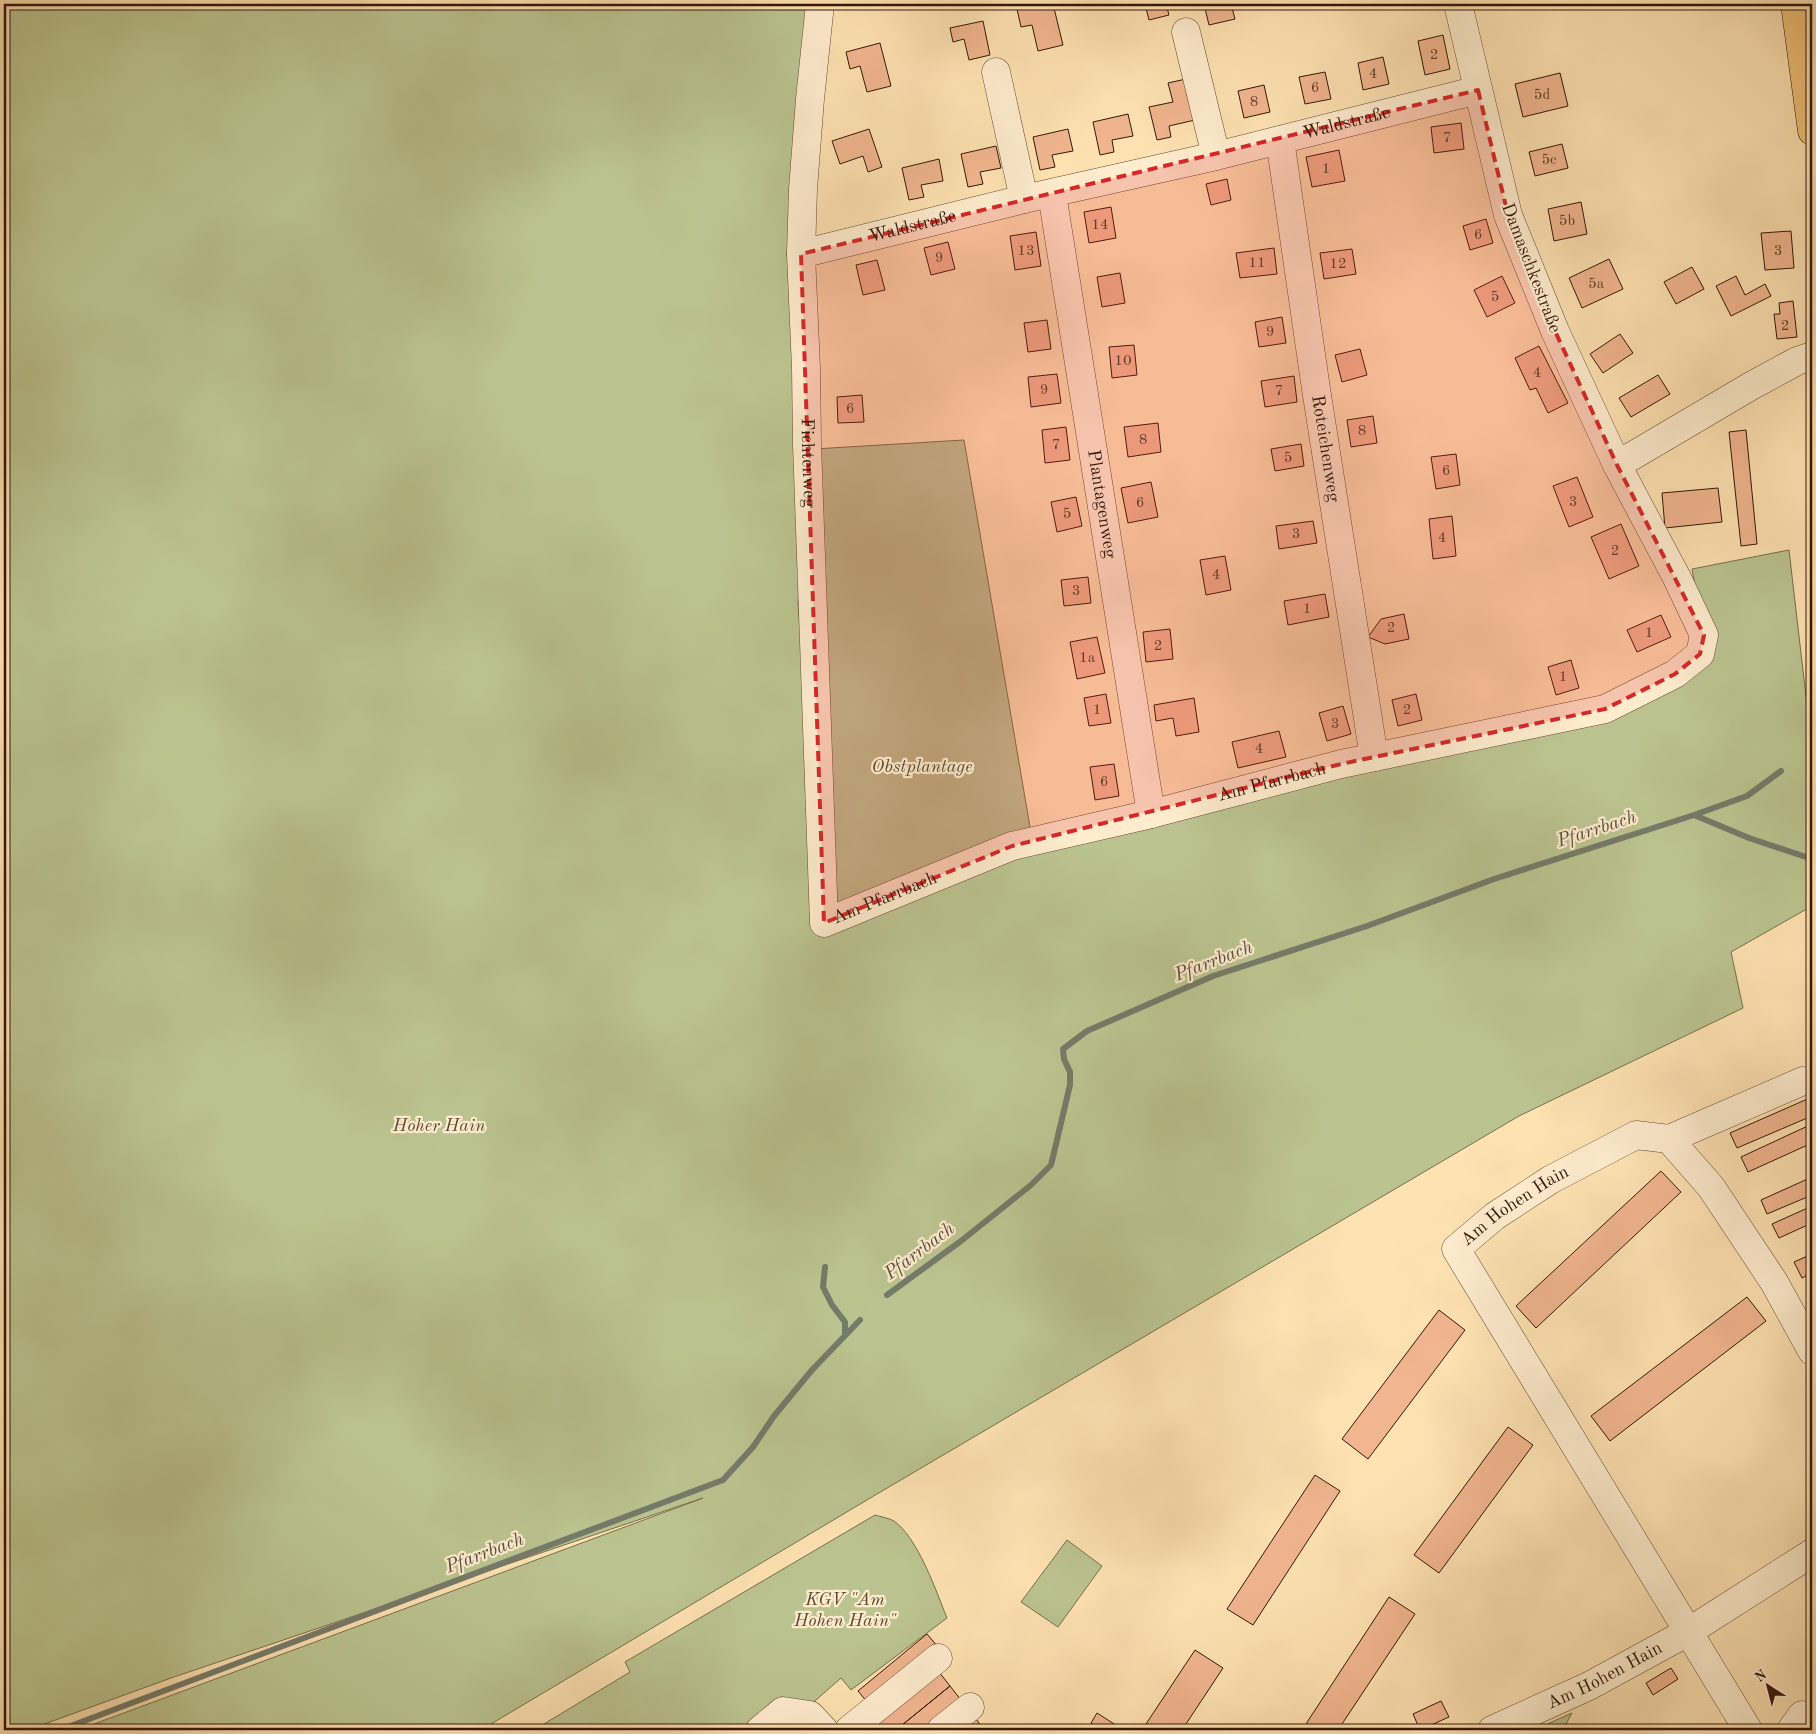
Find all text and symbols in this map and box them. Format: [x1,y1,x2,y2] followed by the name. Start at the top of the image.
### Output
[1430,48,1438,63] house number: 2
[1369,67,1377,82] house number: 4
[1311,81,1319,96] house number: 6
[1534,88,1550,103] house number: 5d
[1250,95,1258,110] house number: 8
[1301,104,1392,143] street label: Waldstraße
[1443,131,1451,146] house number: 7
[1541,153,1557,168] house number: 5c
[1322,162,1330,177] house number: 1
[1498,201,1564,335] street label: Damaschkestraße
[867,207,958,246] street label: Waldstraße
[1559,214,1575,229] house number: 5b
[1091,218,1109,233] house number: 14
[1474,228,1482,243] house number: 6
[1017,244,1035,259] house number: 13
[1774,244,1782,259] house number: 3
[935,251,943,266] house number: 9
[1248,256,1266,271] house number: 11
[1329,257,1347,272] house number: 12
[1588,277,1605,292] house number: 5a
[1491,290,1499,305] house number: 5
[1781,319,1789,334] house number: 2
[1266,325,1274,340] house number: 9
[1114,354,1132,369] house number: 10
[1533,366,1541,381] house number: 4
[1040,383,1048,398] house number: 9
[1275,384,1283,399] house number: 7
[1308,394,1343,504] street label: Roteichenweg
[846,402,854,417] house number: 6
[798,418,818,509] street label: Fichtenweg
[1358,424,1366,439] house number: 8
[1139,433,1147,448] house number: 8
[1052,438,1060,453] house number: 7
[1084,448,1119,560] street label: Plantagenweg
[1284,451,1292,466] house number: 5
[1442,464,1450,479] house number: 6
[1569,495,1577,510] house number: 3
[1136,496,1144,511] house number: 6
[1063,507,1071,522] house number: 5
[1292,527,1300,542] house number: 3
[1438,531,1446,546] house number: 4
[1611,544,1619,559] house number: 2
[1212,568,1220,583] house number: 4
[1072,584,1080,599] house number: 3
[1303,602,1311,617] house number: 1
[1387,621,1395,636] house number: 2
[1645,626,1653,641] house number: 1
[1154,639,1162,654] house number: 2
[1079,651,1096,666] house number: 1a
[1559,670,1567,685] house number: 1
[1093,703,1101,718] house number: 1
[1403,703,1411,718] house number: 2
[1331,717,1339,732] house number: 3
[1255,742,1263,757] house number: 4
[871,758,973,776] park label: Obstplantage
[1216,759,1328,805] street label: Am Pfarrbach
[1100,775,1108,790] house number: 6
[1554,808,1639,852] water label: Pfarrbach
[830,869,940,927] street label: Am Pfarrbach
[1171,938,1256,986] water label: Pfarrbach
[392,1117,485,1135] park label: Hoher Hain
[1458,1163,1572,1249] street label: Am Hohen Hain
[881,1220,959,1285] water label: Pfarrbach
[442,1530,527,1578] water label: Pfarrbach
[793,1591,897,1630] park label: KGV "Am Hohen Hain"
[1544,1639,1665,1713] street label: Am Hohen Hain
[1744,1662,1794,1712] north arrow
[1753,1667,1770,1685] text: N

